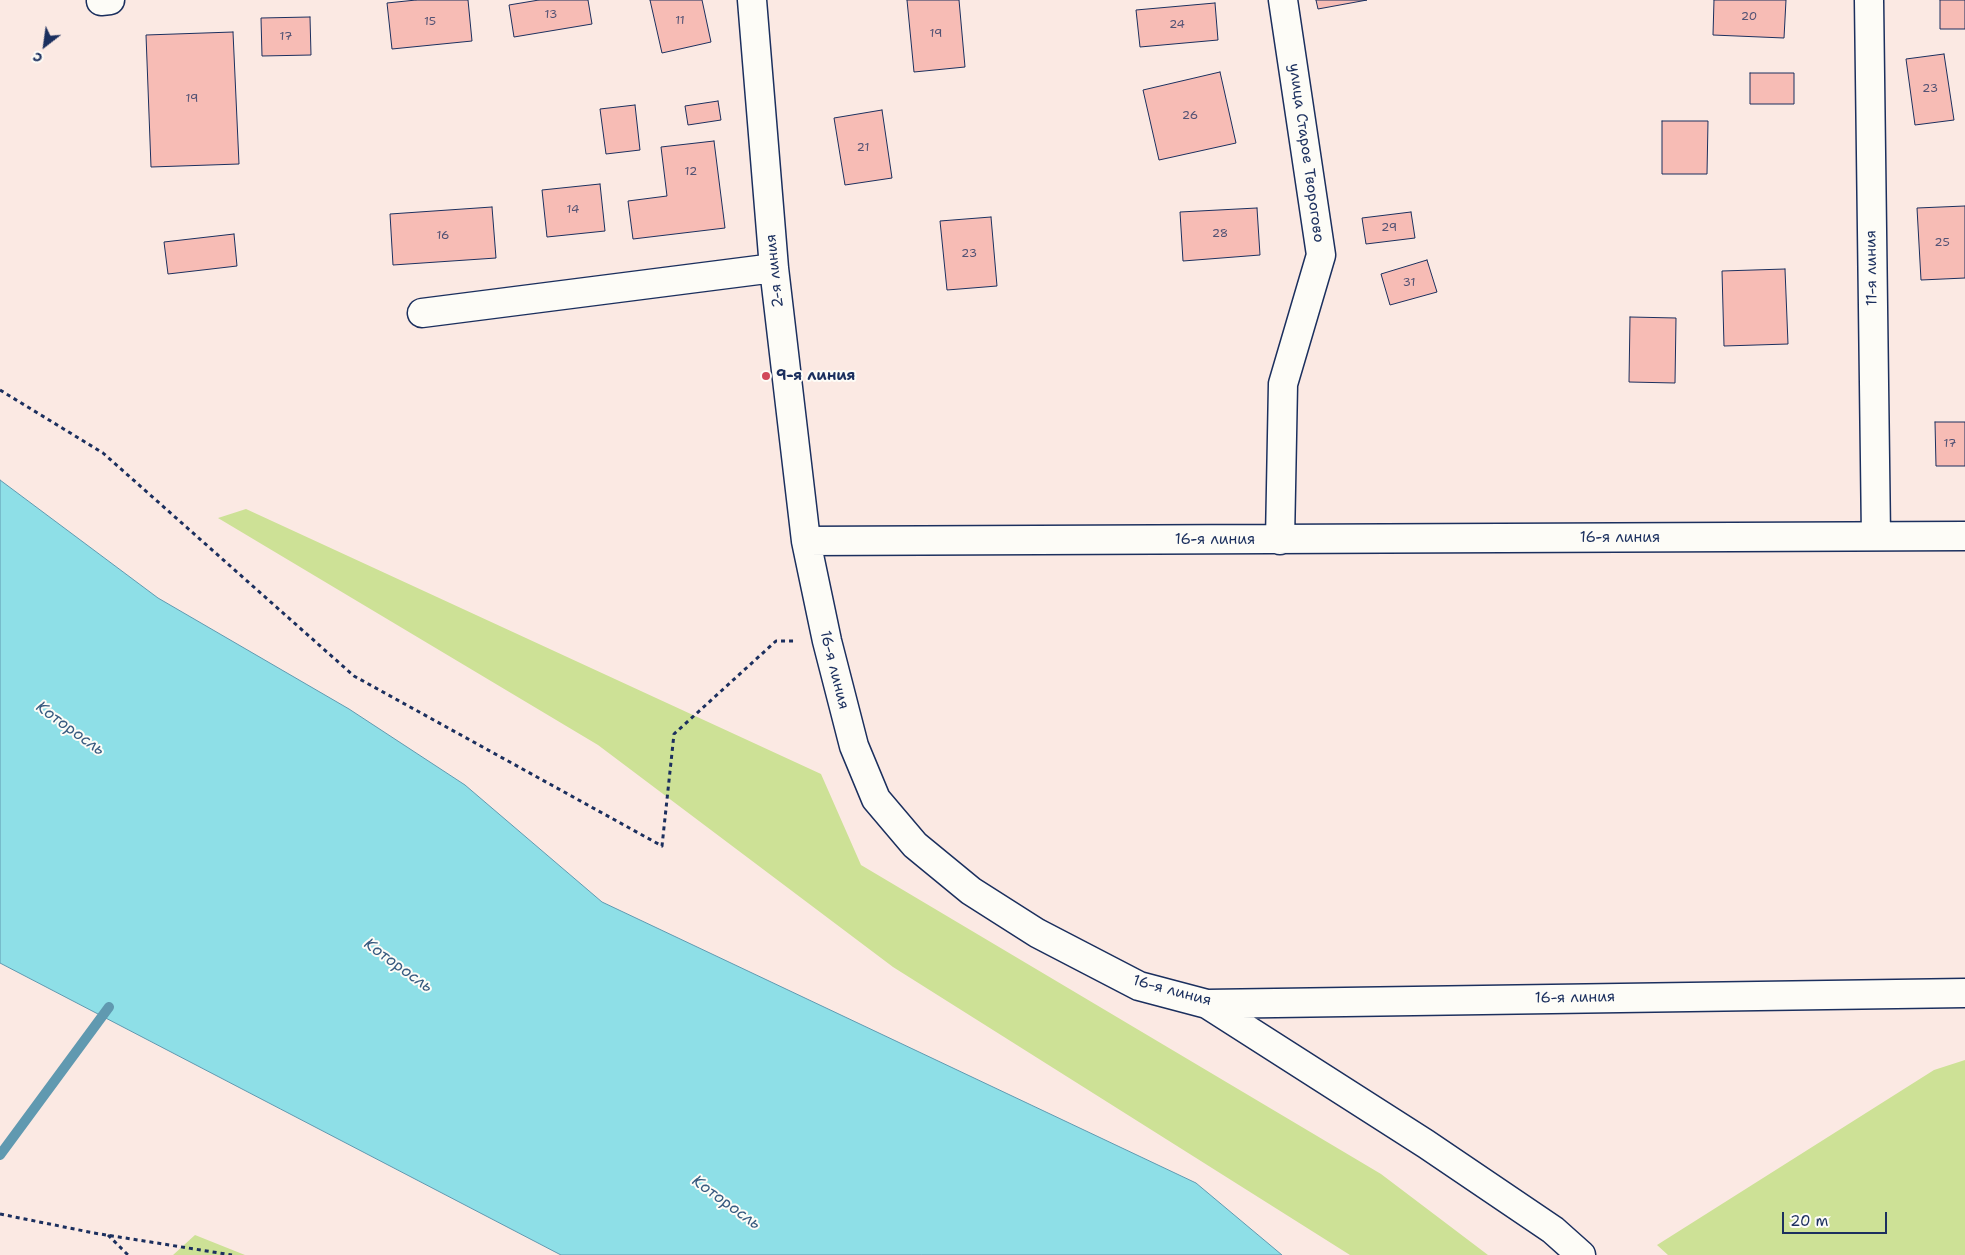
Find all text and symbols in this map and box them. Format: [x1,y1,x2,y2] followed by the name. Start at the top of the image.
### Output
[545,8,557,22] house number: 13
[1741,10,1757,24] house number: 20
[675,14,685,28] house number: 11
[424,15,436,29] house number: 15
[1169,18,1185,32] house number: 24
[20,20,70,70] north arrow
[930,27,942,41] house number: 19
[280,30,292,44] house number: 17
[29,48,46,68] text: С
[1285,62,1327,244] street label: улица Старое Творогово
[1922,82,1938,96] house number: 23
[186,92,198,106] house number: 19
[1182,109,1198,123] house number: 26
[857,141,869,155] house number: 21
[685,165,697,179] house number: 12
[567,203,579,217] house number: 14
[1381,221,1397,235] house number: 29
[1212,227,1228,241] house number: 28
[436,229,450,243] house number: 16
[1862,230,1882,306] street label: 11-я линия
[762,233,788,309] street label: 2-я линия
[1934,236,1950,250] house number: 25
[961,247,977,261] house number: 23
[1403,276,1415,290] house number: 31
[776,367,855,385] place label: 9-я линия
[760,370,772,382] marker: 9-я линия
[1944,437,1956,451] house number: 17
[1580,529,1660,547] street label: 16-я линия
[1175,531,1255,549] street label: 16-я линия
[816,629,852,711] street label: 16-я линия
[32,698,108,760] water label: Которосль
[360,935,436,997] water label: Которосль
[1131,972,1213,1010] street label: 16-я линия
[1535,988,1615,1008] street label: 16-я линия
[688,1172,764,1234] water label: Которосль
[1785,1202,1890,1234] scale bar
[1790,1211,1829,1231] text: 20 m

